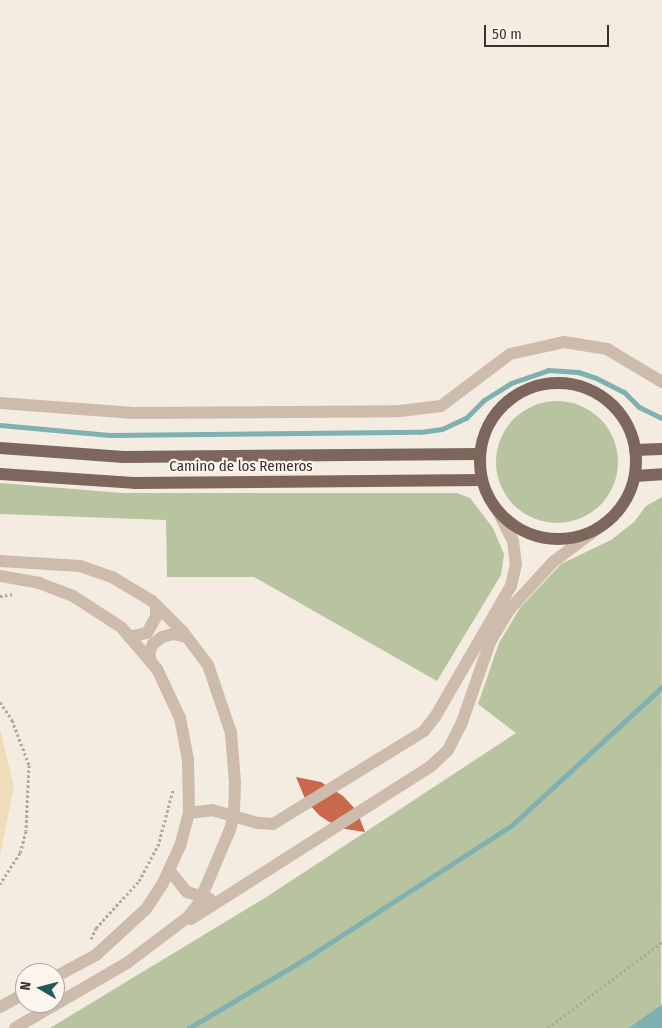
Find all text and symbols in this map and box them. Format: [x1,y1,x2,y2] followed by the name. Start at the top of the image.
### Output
[487,15,612,47] scale bar
[492,25,522,43] text: 50 m
[169,458,313,476] street label: Camino de los Remeros
[15,963,65,1013] north arrow
[17,981,35,991] text: N

